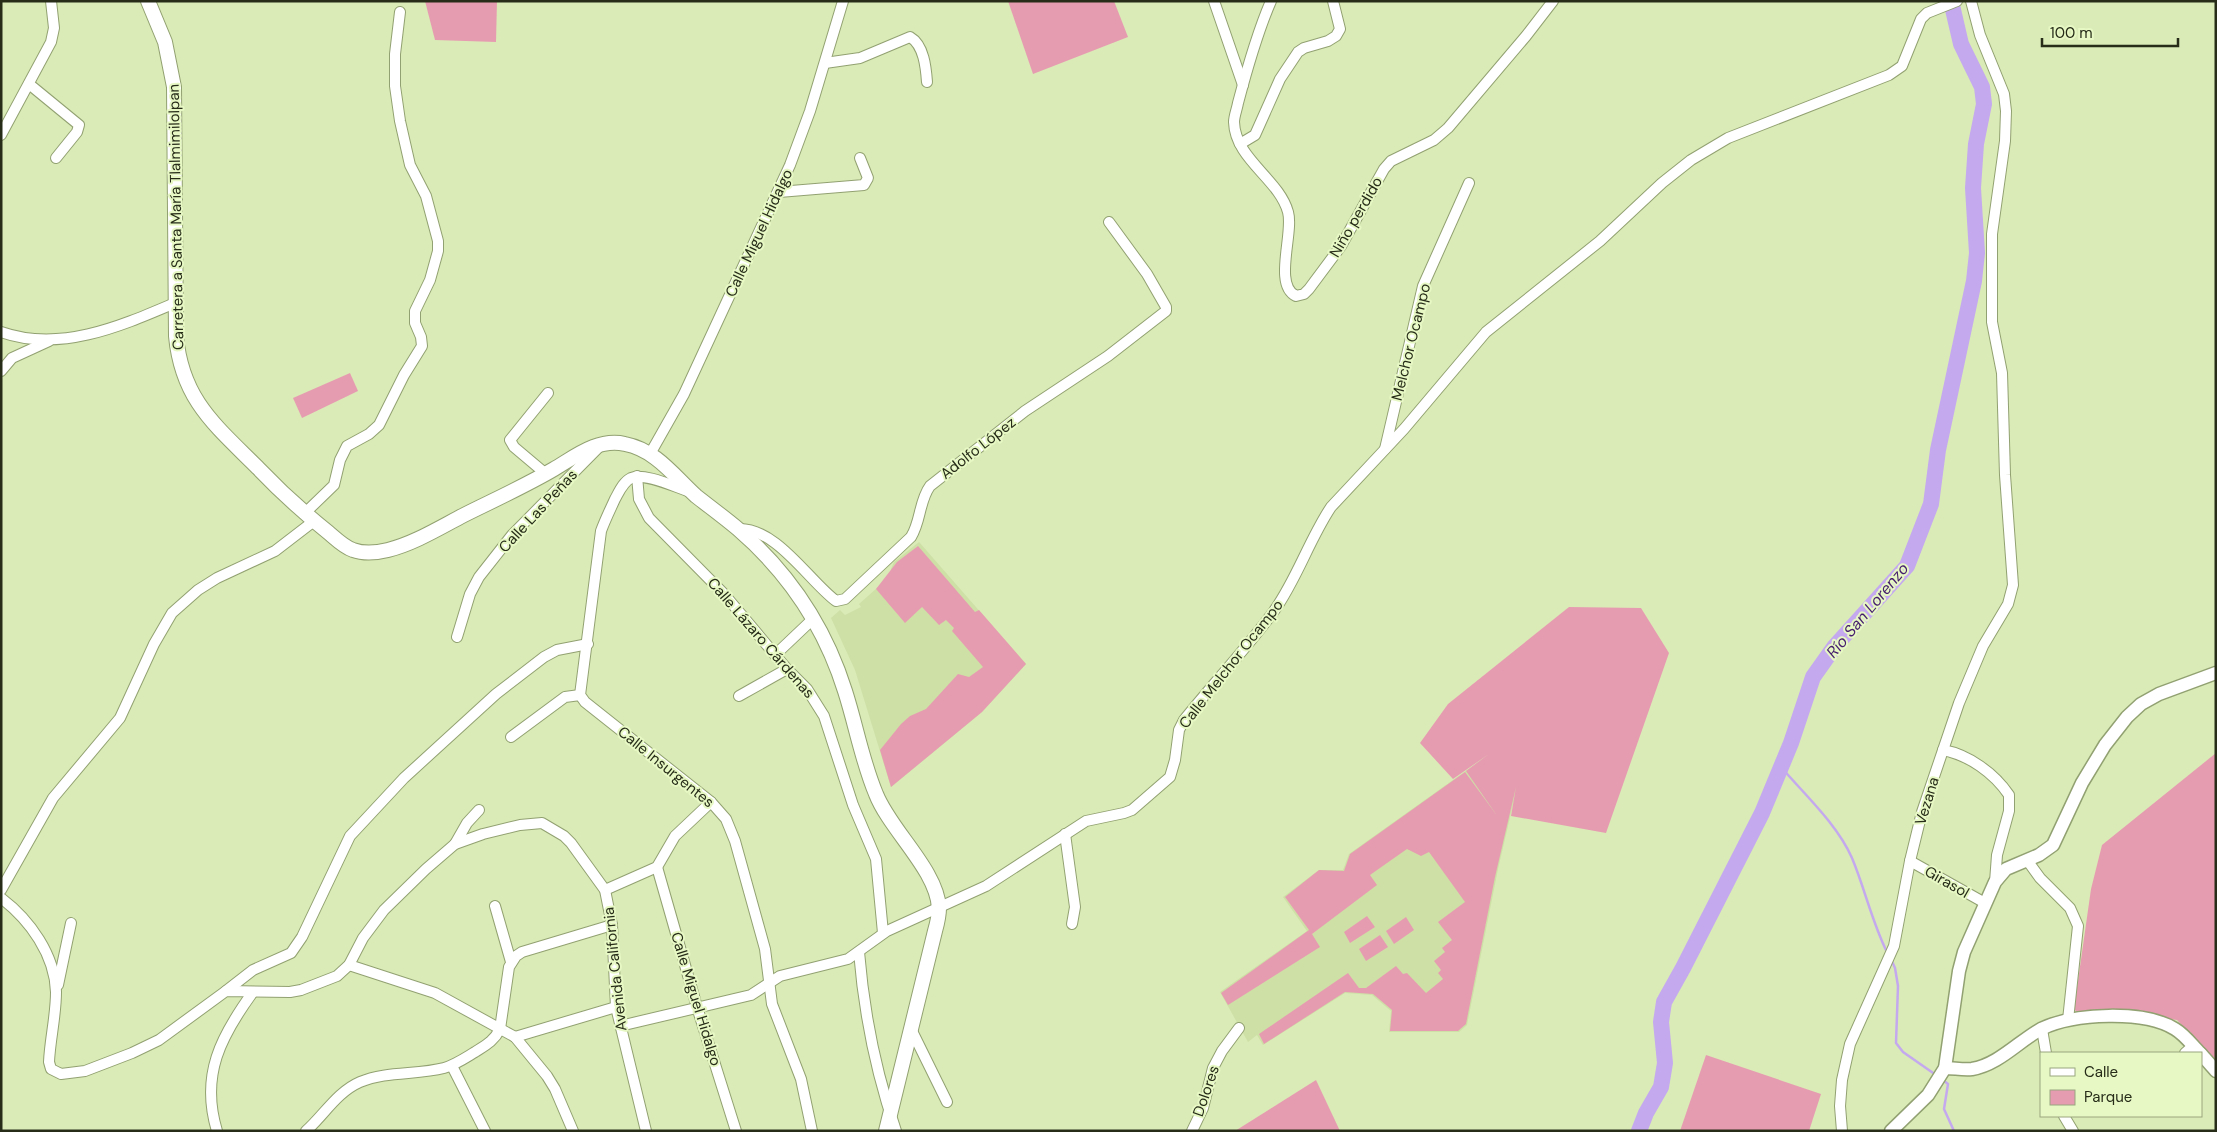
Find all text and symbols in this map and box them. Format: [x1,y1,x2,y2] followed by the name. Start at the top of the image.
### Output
[2042,15,2178,47] scale bar
[2050,23,2093,43] text: 100 m
[164,84,188,350] street label: Carretera a Santa María Tlalmimilolpan
[721,166,797,300] street label: Calle Miguel Hidalgo
[1325,173,1387,261] street label: Niño perdido
[1387,281,1435,403] street label: Melchor Ocampo
[936,412,1020,484] street label: Adolfo López
[494,465,582,557] street label: Calle Las Peñas
[1822,559,1913,662] water label: Río San Lorenzo
[703,573,819,703] street label: Calle Lázaro Cárdenas
[1174,595,1288,733] street label: Calle Melchor Ocampo
[614,722,718,812] street label: Calle Insurgentes
[1910,774,1944,828] street label: Vezana
[1921,861,1973,903] street label: Girasol
[599,906,631,1032] street label: Avenida California
[666,930,726,1068] street label: Calle Miguel Hidalgo
[2040,1052,2202,1117] legend
[2084,1062,2118,1082] text: Calle
[1188,1063,1224,1119] street label: Dolores
[2084,1087,2132,1107] text: Parque

